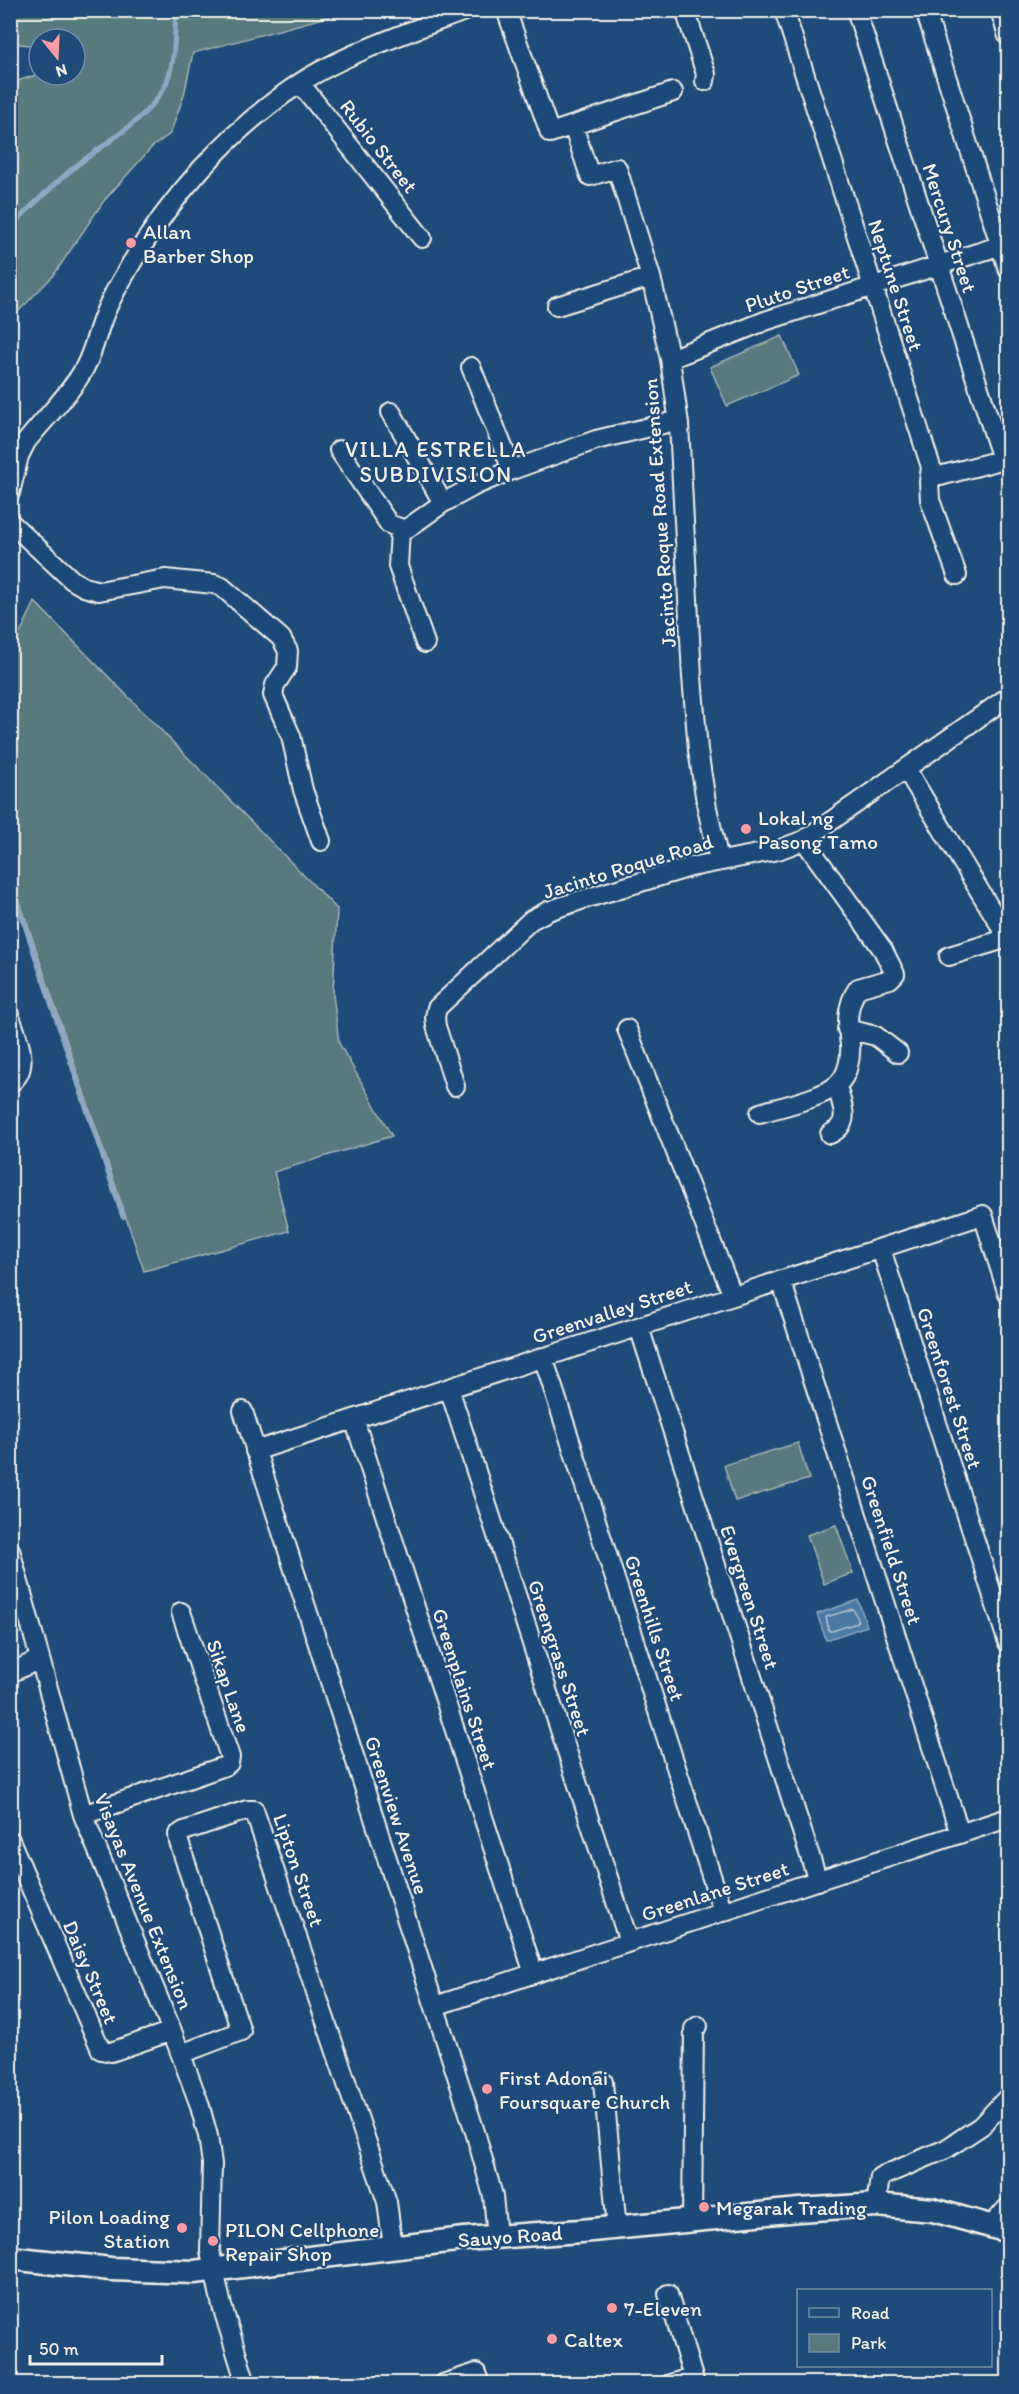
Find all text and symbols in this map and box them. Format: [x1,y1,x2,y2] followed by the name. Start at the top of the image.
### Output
[27,27,87,87] north arrow
[53,60,70,81] text: N
[335,94,423,198] street label: Rubio Street
[917,160,983,296] street label: Mercury Street
[863,216,929,354] street label: Neptune Street
[143,219,254,268] place label: Allan Barber Shop
[124,236,138,250] marker: Allan Barber Shop
[741,258,853,318] street label: Pluto Street
[637,377,681,649] street label: Jacinto Roque Road Extension
[345,436,527,488] district label: VILLA ESTRELLA SUBDIVISION
[758,805,878,854] place label: Lokal ng Pasong Tamo
[739,822,753,836] marker: Lokal ng Pasong Tamo
[540,828,716,904] street label: Jacinto Roque Road
[529,1273,695,1349] street label: Greenvalley Street
[912,1304,988,1472] street label: Greenforest Street
[856,1472,928,1628] street label: Greenfield Street
[715,1522,785,1672] street label: Evergreen Street
[620,1552,690,1704] street label: Greenhills Street
[523,1577,597,1739] street label: Greengrass Street
[427,1605,503,1773] street label: Greenplains Street
[201,1636,257,1736] street label: Sikap Lane
[360,1733,434,1897] street label: Greenview Avenue
[89,1789,199,2013] street label: Visayas Avenue Extension
[268,1810,330,1930] street label: Lipton Street
[638,1855,792,1927] street label: Greenlane Street
[58,1916,124,2028] street label: Daisy Street
[499,2065,670,2114] place label: First Adonai Foursquare Church
[480,2082,494,2096] marker: First Adonai Foursquare Church
[716,2195,867,2220] place label: Megarak Trading
[697,2200,711,2214] marker: Megarak Trading
[49,2204,170,2253] place label: Pilon Loading Station
[225,2217,379,2266] place label: PILON Cellphone Repair Shop
[457,2220,563,2252] street label: Sauyo Road
[175,2221,189,2235] marker: Pilon Loading Station
[206,2234,220,2248] marker: PILON Cellphone Repair Shop
[797,2289,992,2367] legend
[624,2296,702,2321] place label: 7-Eleven
[605,2301,619,2315] marker: 7-Eleven
[851,2302,890,2324] text: Road
[564,2327,623,2352] place label: Caltex
[30,2328,162,2366] scale bar
[545,2332,559,2346] marker: Caltex
[851,2332,886,2354] text: Park
[39,2338,79,2360] text: 50 m

